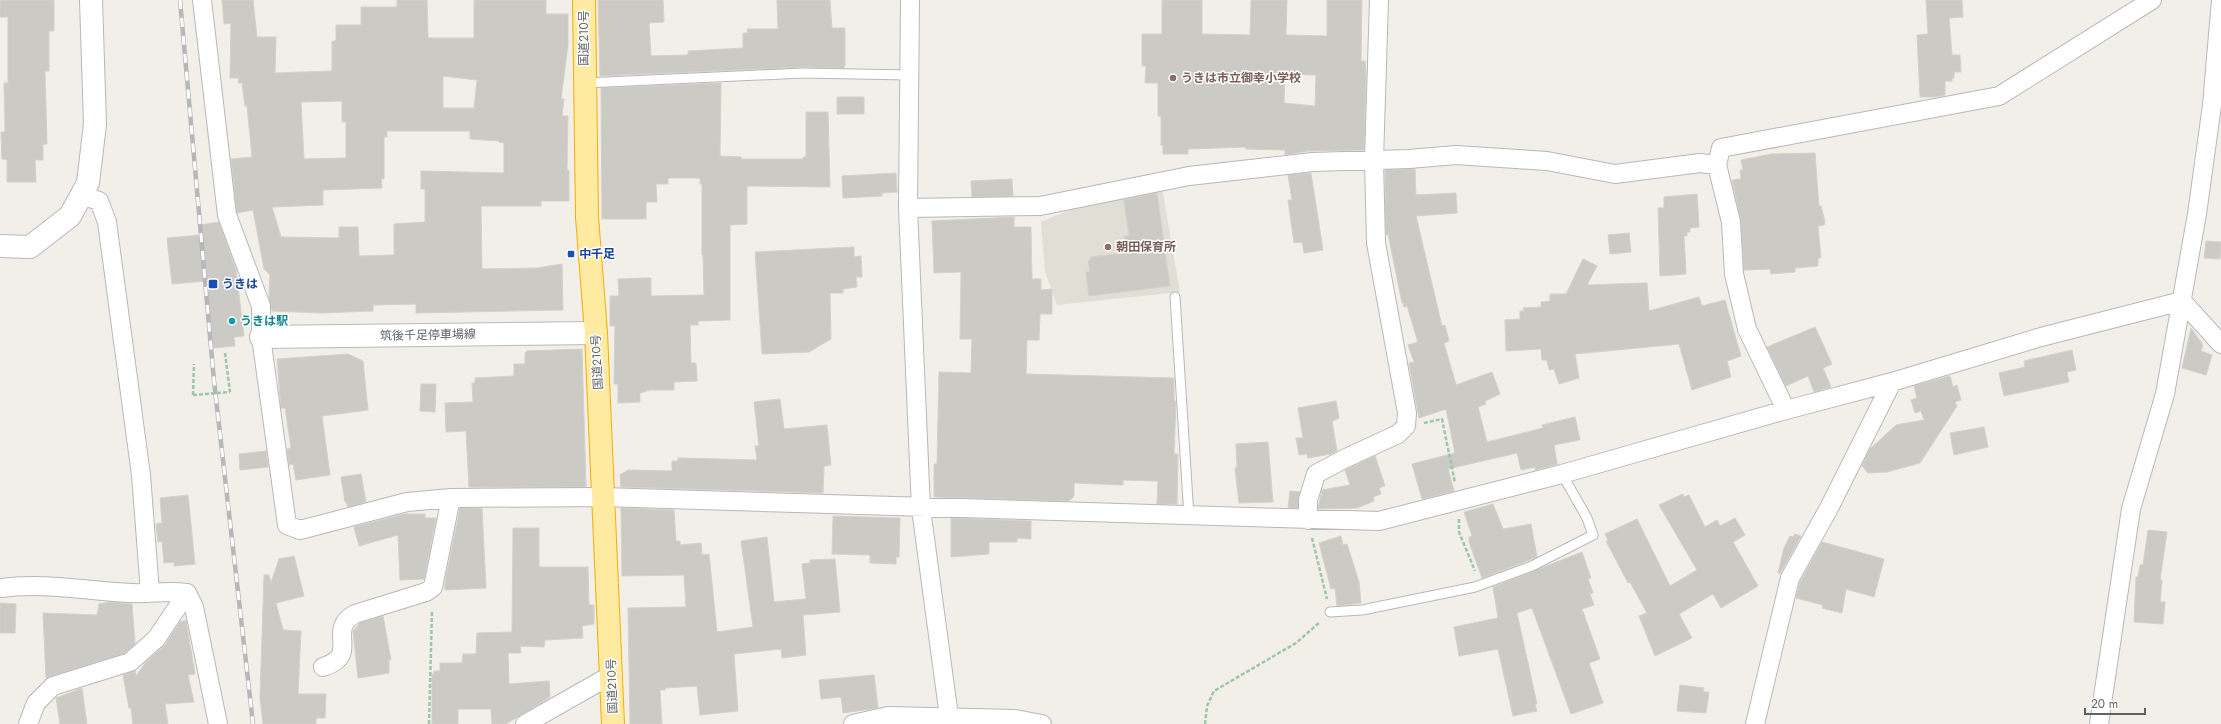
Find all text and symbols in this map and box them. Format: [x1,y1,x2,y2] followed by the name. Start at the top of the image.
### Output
[575,10,593,66] street label: 国道210号
[1181,69,1301,87] place label: うきは市立御幸小学校
[1168,73,1178,83] marker: うきは市立御幸小学校
[1116,238,1176,256] place label: 朝田保育所
[1103,242,1113,252] marker: 朝田保育所
[579,245,615,263] place label: 中千足
[566,249,576,259] marker: 中千足
[222,275,258,293] place label: うきは
[207,278,219,290] marker: うきは
[240,312,288,330] place label: うきは駅
[227,316,237,326] marker: うきは駅
[380,325,476,345] street label: 筑後千足停車場線
[587,334,607,390] street label: 国道210号
[602,658,622,714] street label: 国道210号
[2085,690,2145,716] scale bar
[2091,695,2118,713] text: 20 m

